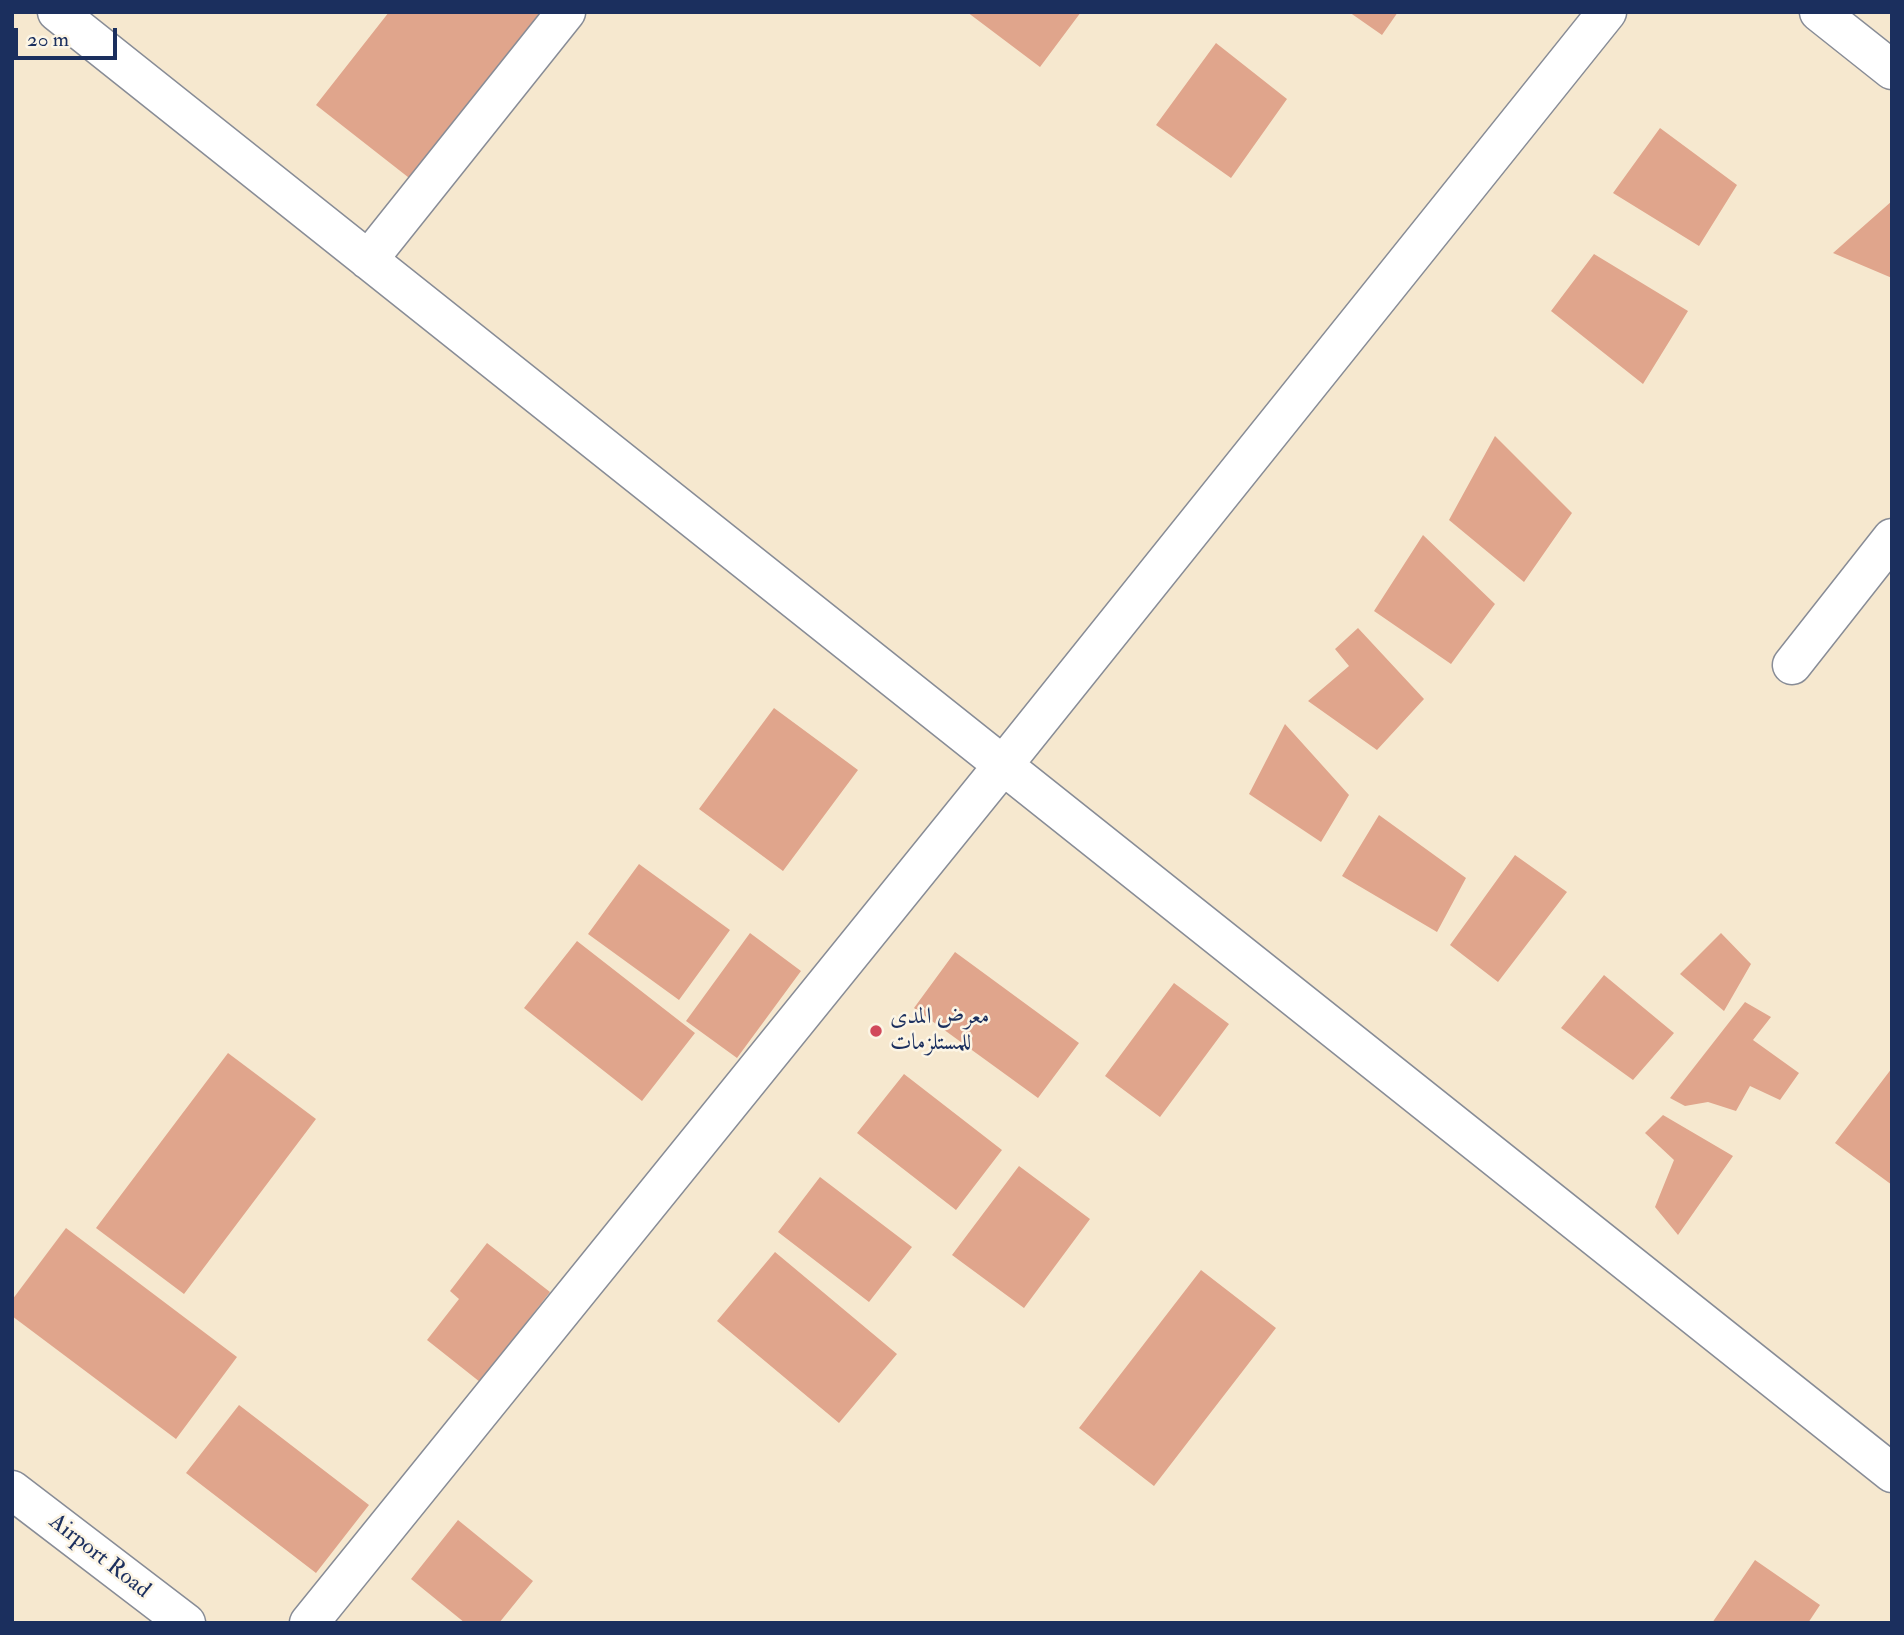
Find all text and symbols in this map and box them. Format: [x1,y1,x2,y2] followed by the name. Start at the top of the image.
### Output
[18,14,121,58] scale bar
[27,26,69,53] text: 20 m
[890,1004,990,1058] place label: معرض المدى للمستلزمات
[868,1023,884,1039] marker: معرض المدى للمستلزمات
[43,1509,155,1605] street label: Airport Road

